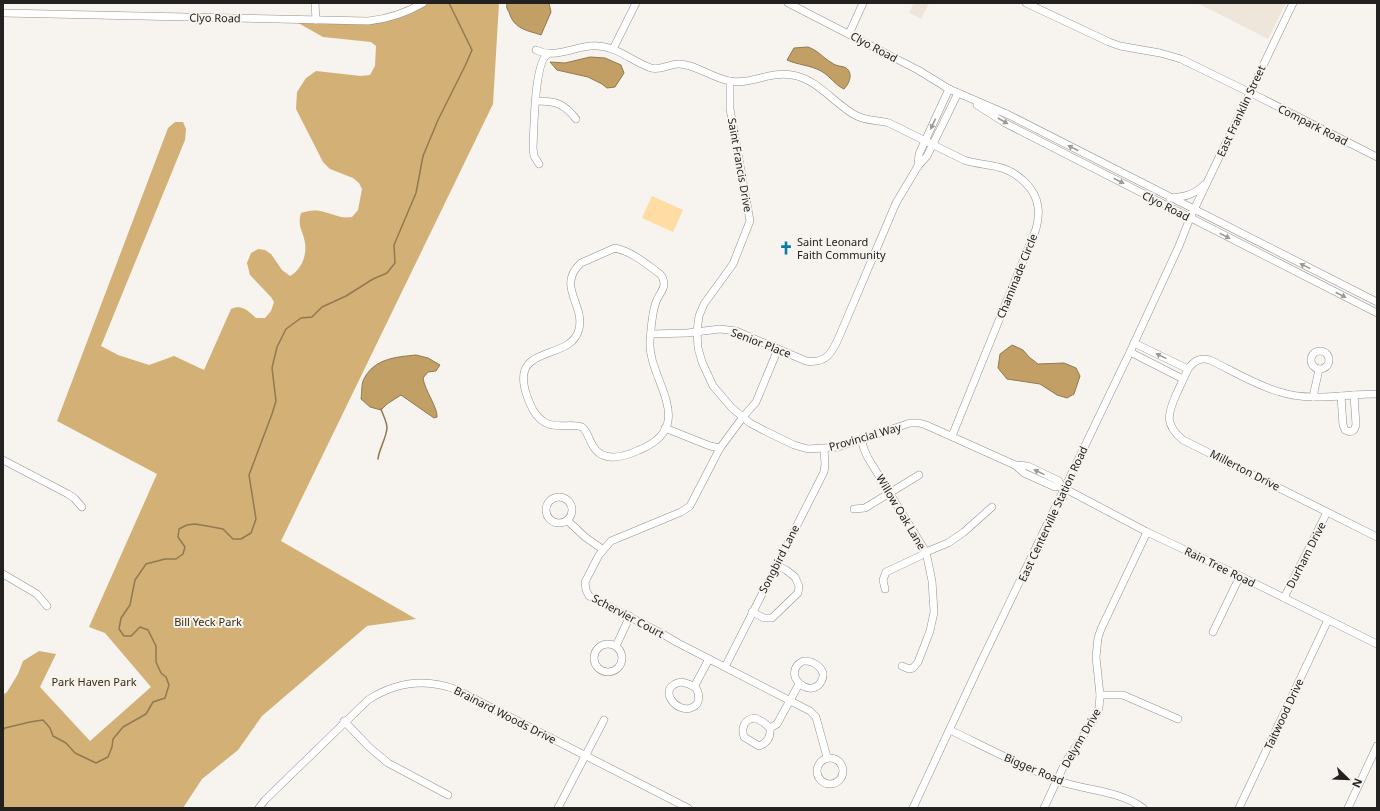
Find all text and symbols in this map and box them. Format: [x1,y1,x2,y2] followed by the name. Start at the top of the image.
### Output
[189,10,241,25] street label: Clyo Road
[848,28,900,65] street label: Clyo Road
[1213,63,1268,159] street label: East Franklin Street
[1276,100,1351,149] street label: Compark Road
[725,117,756,213] street label: Saint Francis Drive
[997,118,1009,125] one-way arrow
[929,119,935,131] one-way arrow
[1067,145,1079,151] one-way arrow
[1113,178,1124,185] one-way arrow
[1140,187,1193,224] street label: Clyo Road
[993,231,1040,320] street label: Chaminade Circle
[1219,233,1230,239] one-way arrow
[797,234,886,262] place label: Saint Leonard Faith Community
[778,240,794,256] church icon: Saint Leonard Faith Community
[1299,263,1310,269] one-way arrow
[1335,292,1346,298] one-way arrow
[729,324,793,361] street label: Senior Place
[1155,353,1167,359] one-way arrow
[827,419,903,454] street label: Provincial Way
[1014,444,1091,584] street label: East Centerville Station Road
[1208,445,1283,494] street label: Millerton Drive
[1034,469,1045,475] one-way arrow
[873,471,930,552] street label: Willow Oak Lane
[1282,519,1329,591] street label: Durham Drive
[755,522,802,595] street label: Songbird Lane
[1182,543,1258,590] street label: Rain Tree Road
[589,590,667,641] street label: Schervier Court
[174,614,242,629] park label: Bill Yeck Park
[51,674,137,689] park label: Park Haven Park
[1260,676,1307,752] street label: Taitwood Drive
[452,682,559,747] street label: Brainard Woods Drive
[1057,705,1104,770] street label: Delynn Drive
[1002,749,1066,788] street label: Bigger Road
[1328,759,1368,799] north arrow
[1349,776,1366,790] text: N

